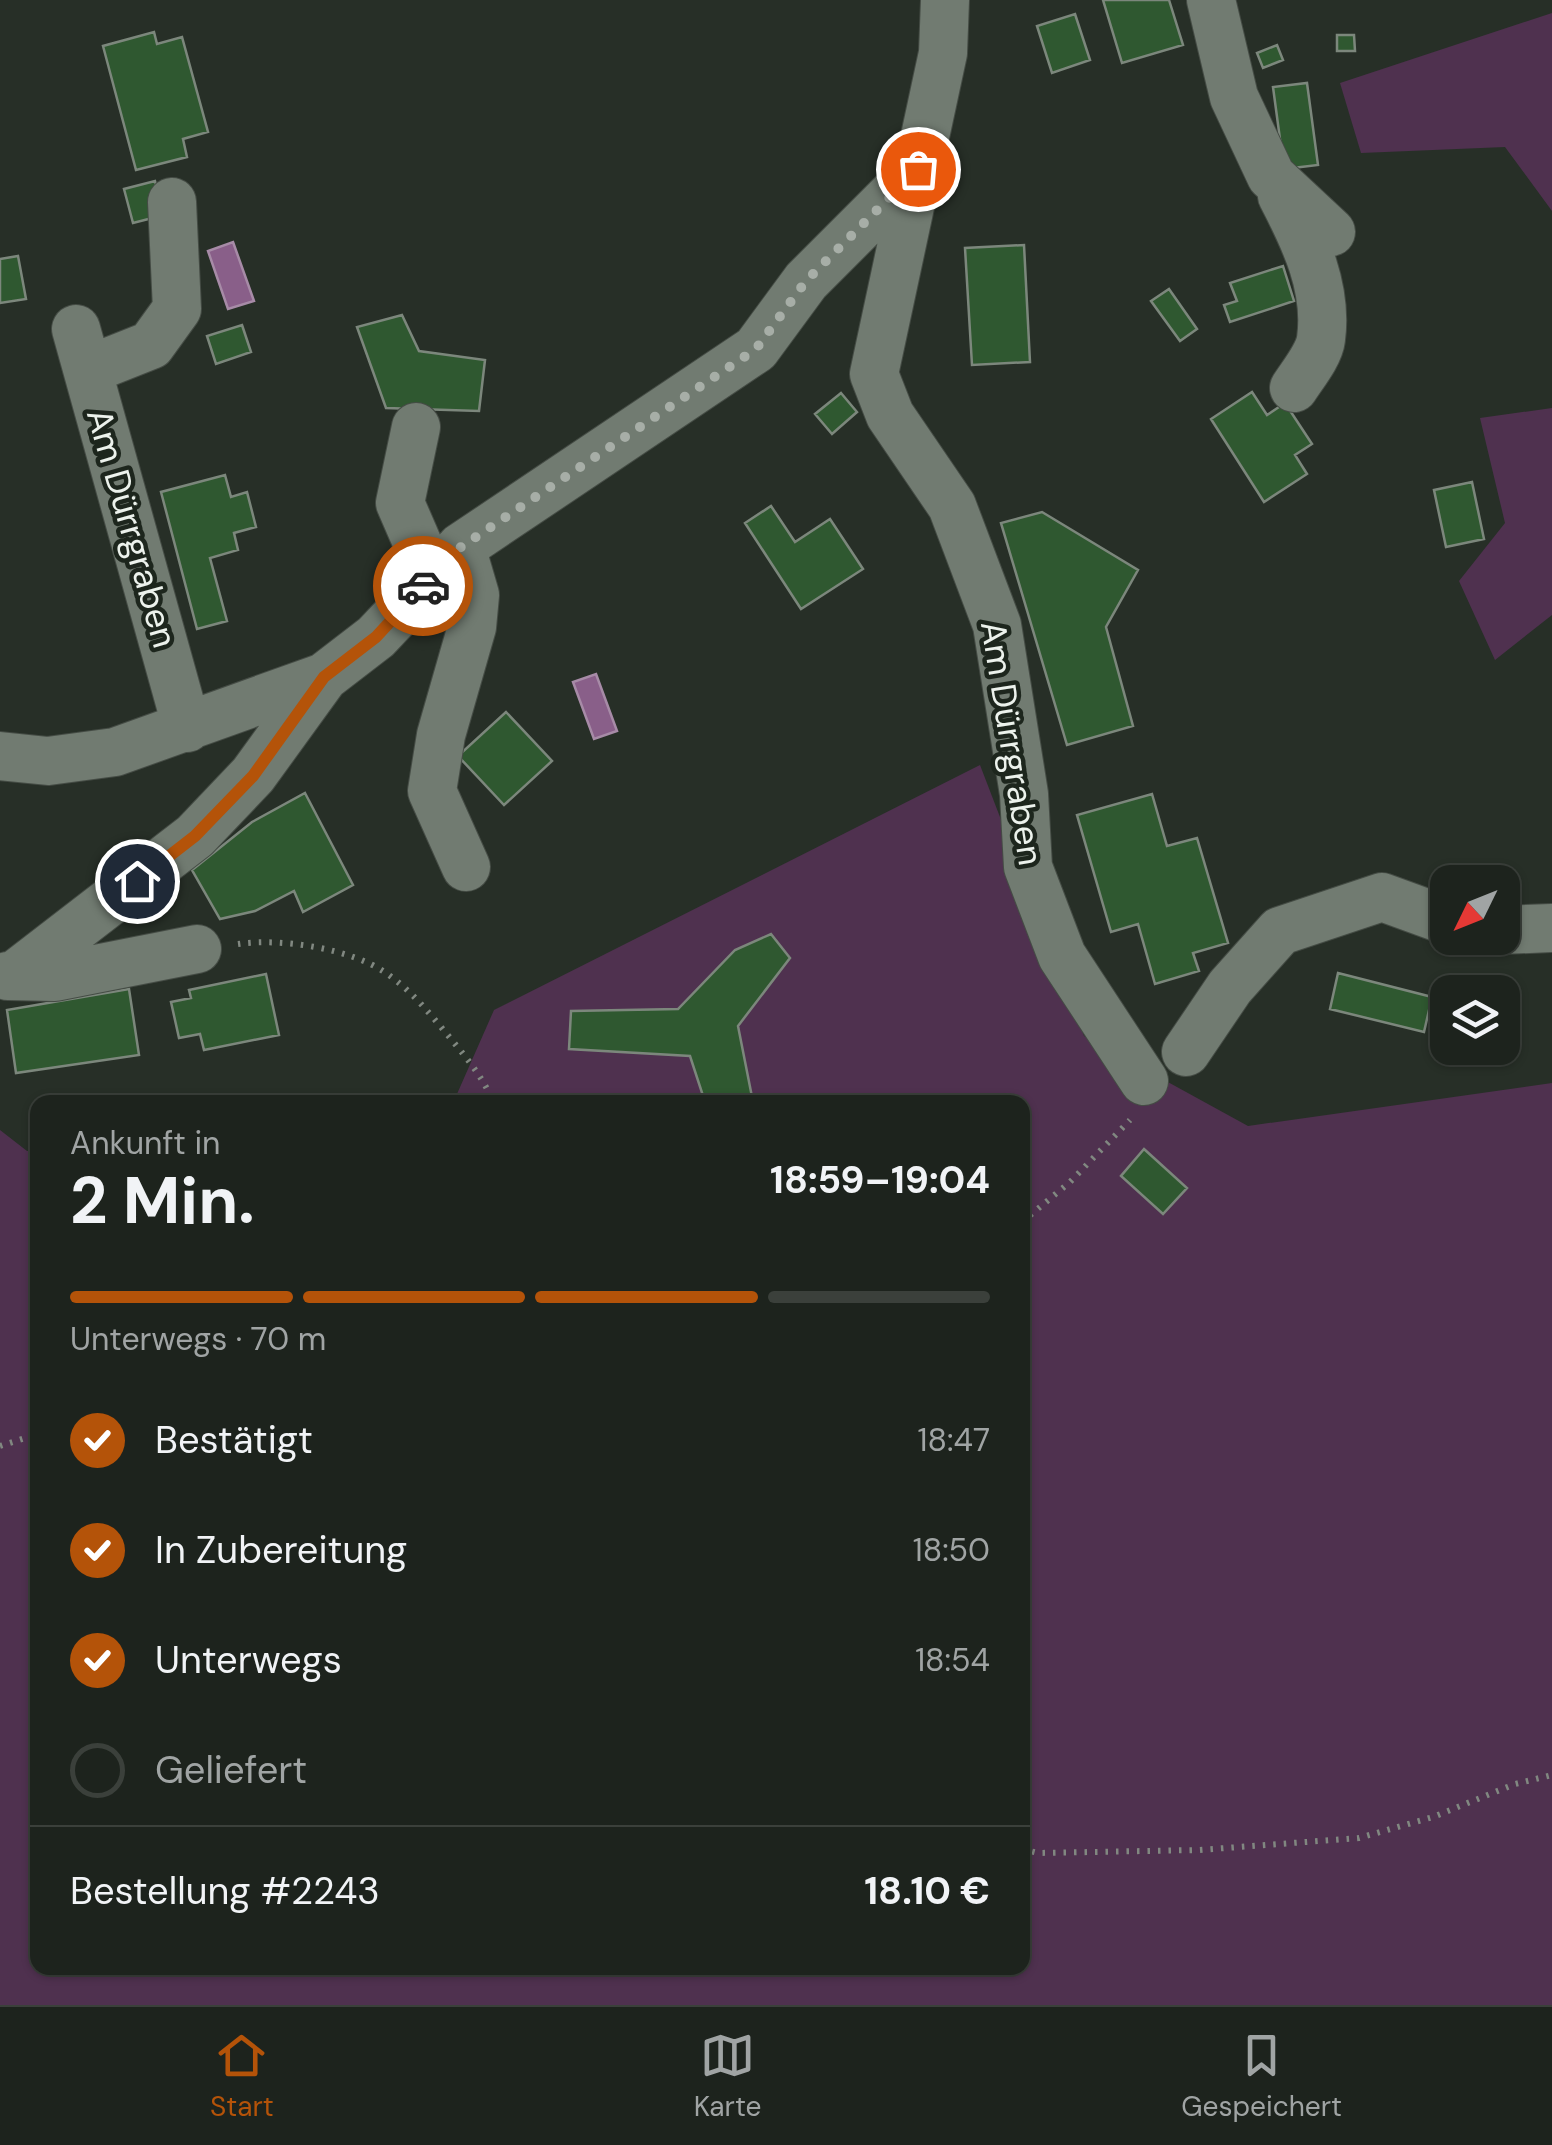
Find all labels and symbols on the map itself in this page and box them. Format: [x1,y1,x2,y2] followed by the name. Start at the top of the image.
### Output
[876,127,961,212] pin
[76,403,188,653] street label: Am Dürrgraben
[373,536,473,636] courier
[970,618,1054,868] street label: Am Dürrgraben
[95,839,180,924] pin
[1430,865,1520,955] north arrow

